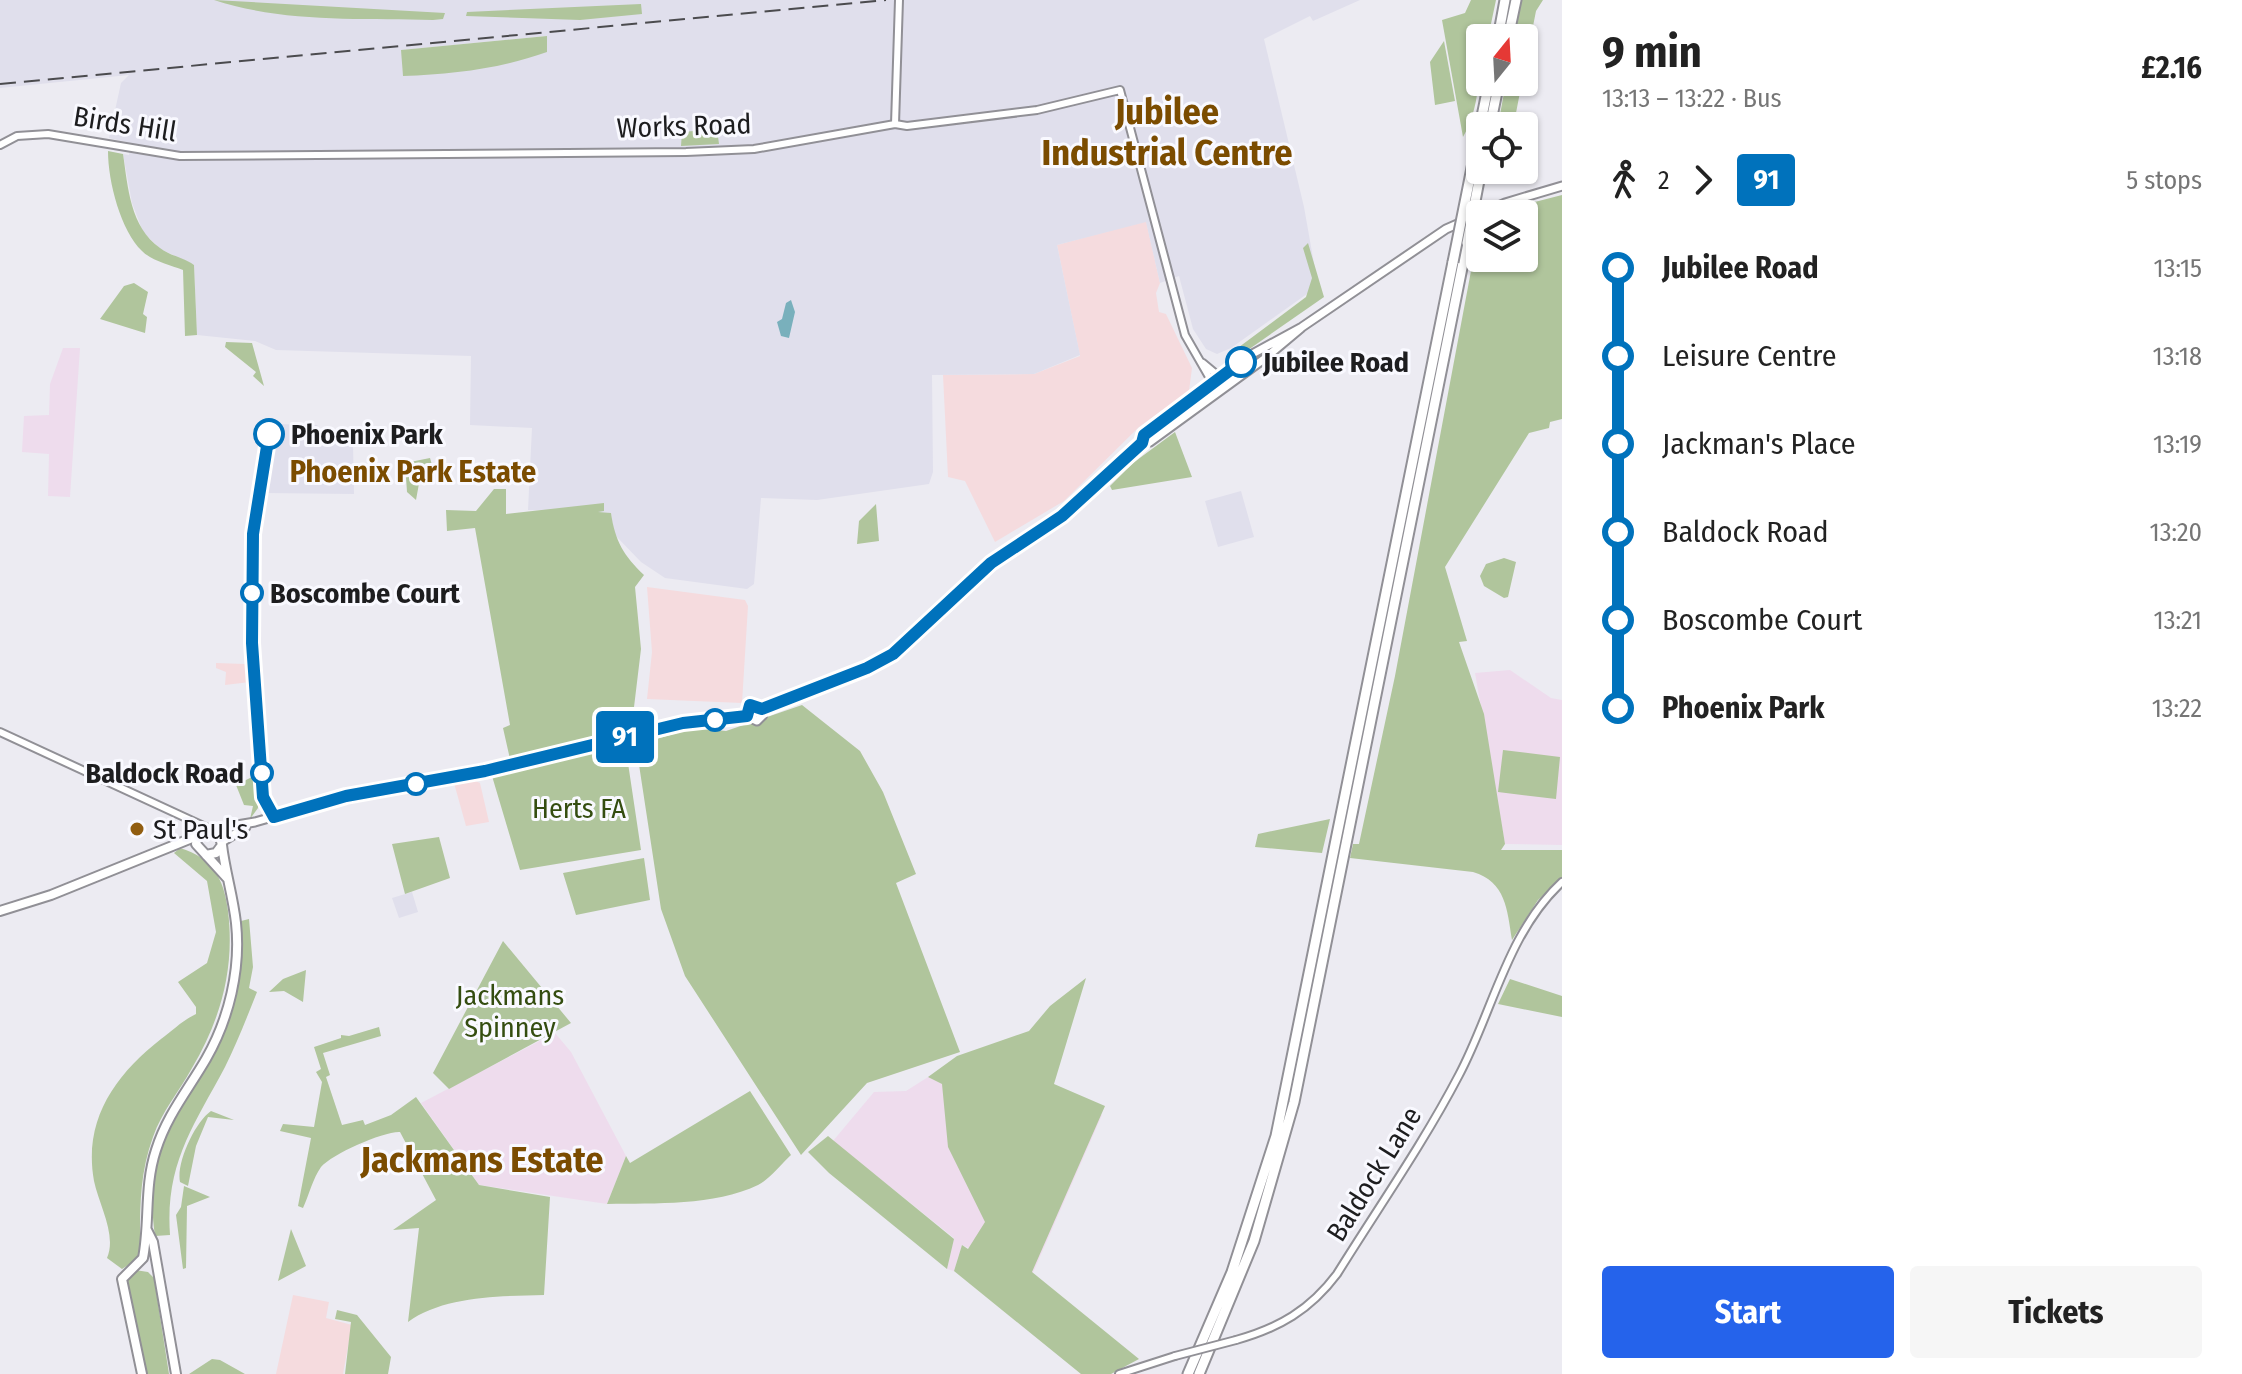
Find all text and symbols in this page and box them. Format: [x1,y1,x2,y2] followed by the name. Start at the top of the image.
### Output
[1466,24,1538,96] north arrow
[1466,24,1538,272] map controls
[1602,26,1702,79] text: 9 min
[2141,50,2202,86] text: £2.16
[1602,83,1782,114] text: 13:13 – 13:22 · Bus
[1042,90,1293,175] district label: Jubilee Industrial Centre
[71,100,179,148] street label: Birds Hill
[616,107,752,145] street label: Works Road
[1466,112,1538,184] button: locate
[1602,158,1646,202] icon: walk
[1681,158,1725,202] icon: forward
[1753,163,1779,196] text: 91
[1658,165,1669,196] text: 2
[2126,165,2202,196] text: 5 stops
[1466,200,1538,272] button: layers
[1662,250,1818,286] text: Jubilee Road
[2154,253,2202,284] text: 13:15
[1662,338,1837,374] text: Leisure Centre
[2153,341,2202,372] text: 13:18
[1262,346,1409,379] place label: Jubilee Road
[1226,347,1256,377] marker: Jubilee Road
[291,418,443,451] place label: Phoenix Park
[254,419,284,449] marker: Phoenix Park
[1662,426,1856,462] text: Jackman's Place
[2153,429,2202,460] text: 13:19
[290,454,536,490] district label: Phoenix Park Estate
[1662,514,1829,550] text: Baldock Road
[2150,517,2202,548] text: 13:20
[270,577,461,610] place label: Boscombe Court
[241,582,263,604] marker: Boscombe Court
[1662,602,1862,638] text: Boscombe Court
[2154,605,2202,636] text: 13:21
[1662,690,1825,726] text: Phoenix Park
[2152,693,2202,724] text: 13:22
[704,709,726,731] unlabelled marker
[589,711,661,763] line badge: 91
[612,720,638,753] text: 91
[85,757,244,790] place label: Baldock Road
[251,762,273,784] marker: Baldock Road
[405,773,427,795] unlabelled marker
[532,792,626,825] park label: Herts FA
[153,813,248,846] place label: St Paul's
[128,820,146,838] marker: St Paul's
[456,979,564,1044] park label: Jackmans Spinney
[1320,1101,1428,1247] street label: Baldock Lane
[360,1138,603,1182] district label: Jackmans Estate
[1602,1266,1894,1358] button: Start
[1910,1266,2202,1358] button: Tickets

